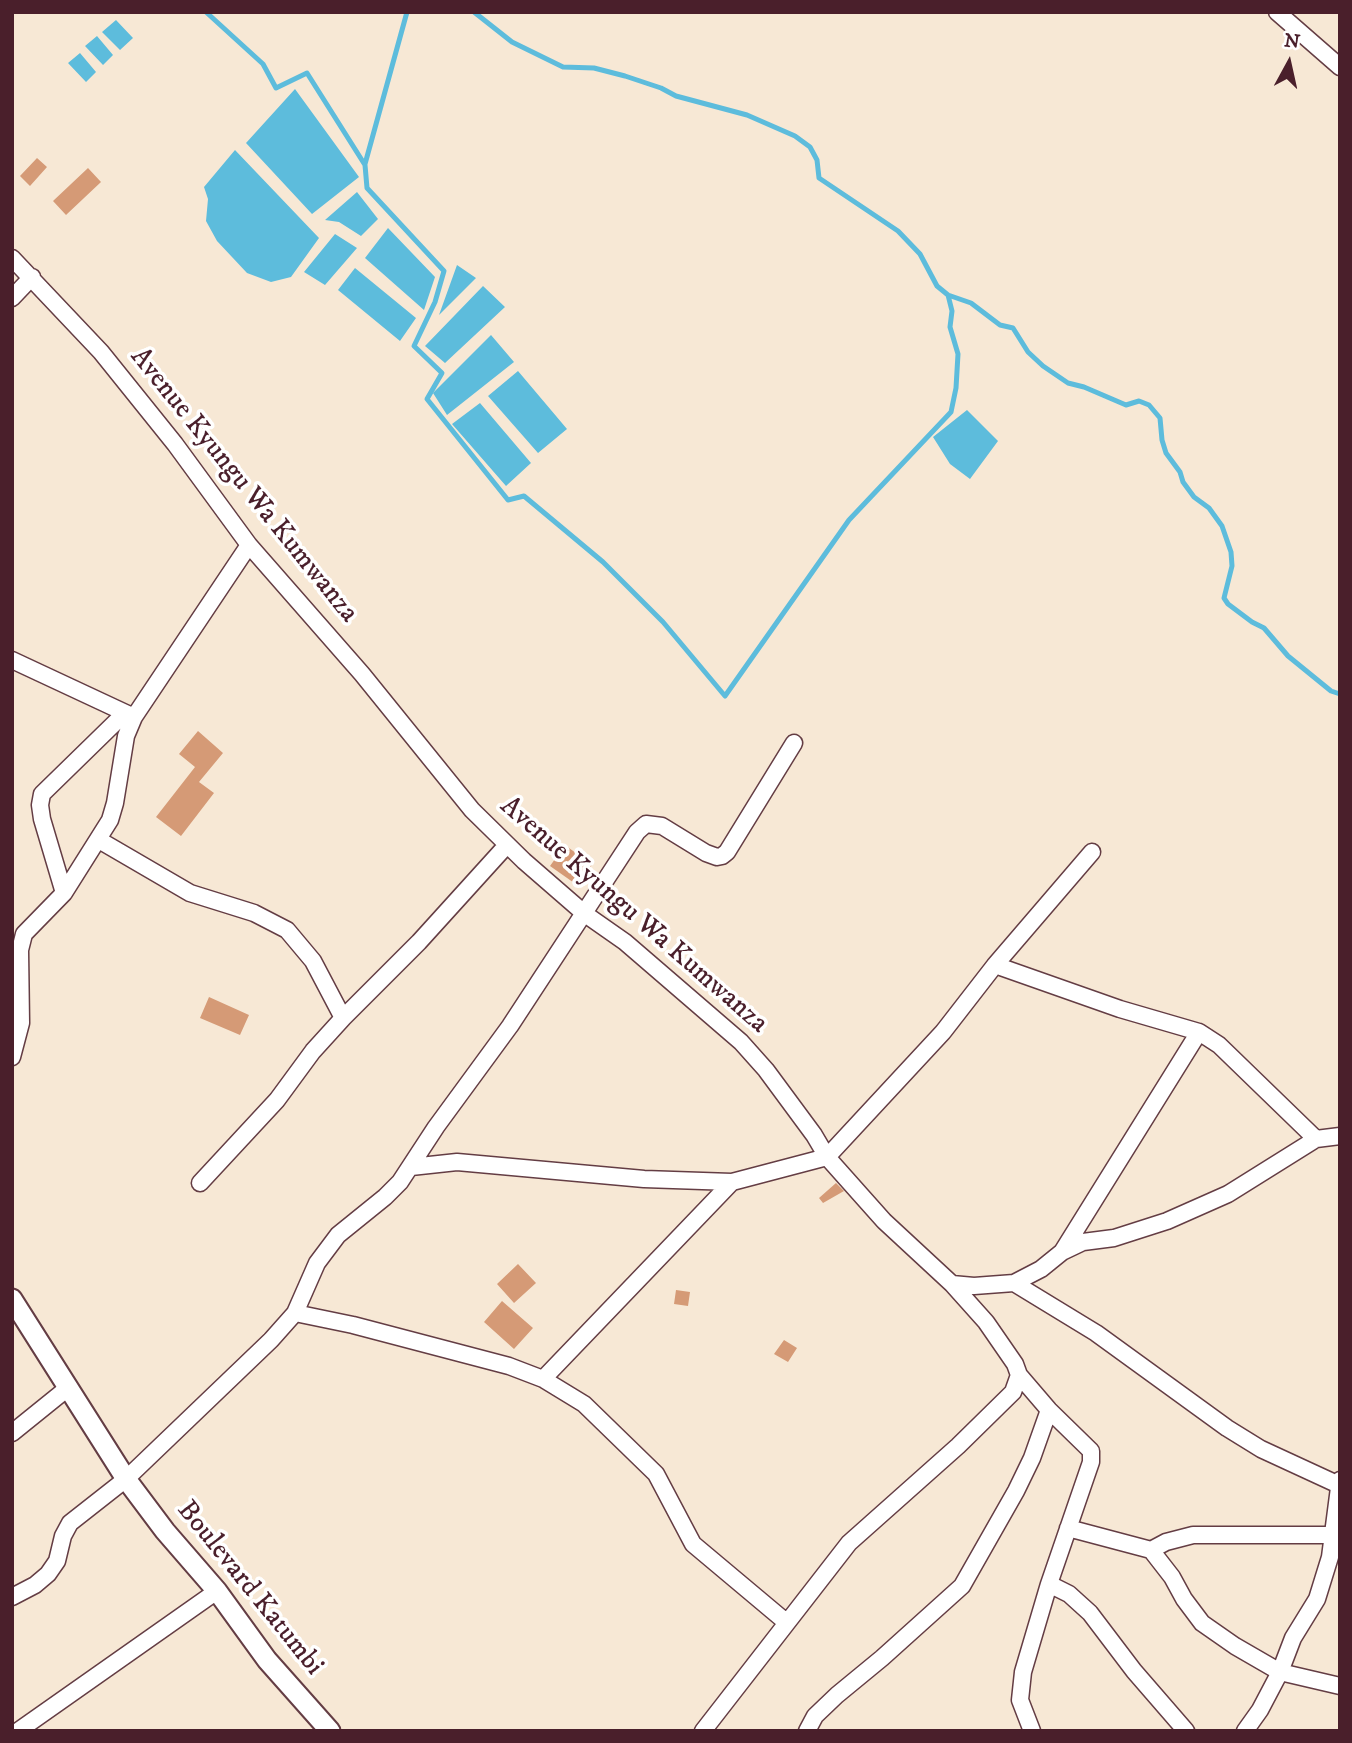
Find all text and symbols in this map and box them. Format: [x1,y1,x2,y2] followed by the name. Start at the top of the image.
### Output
[1254,28,1324,98] north arrow
[1283,29,1301,54] text: N
[122,342,364,630] street label: Avenue Kyungu Wa Kumwanza
[492,790,774,1042] street label: Avenue Kyungu Wa Kumwanza
[168,1495,330,1683] street label: Boulevard Katumbi

